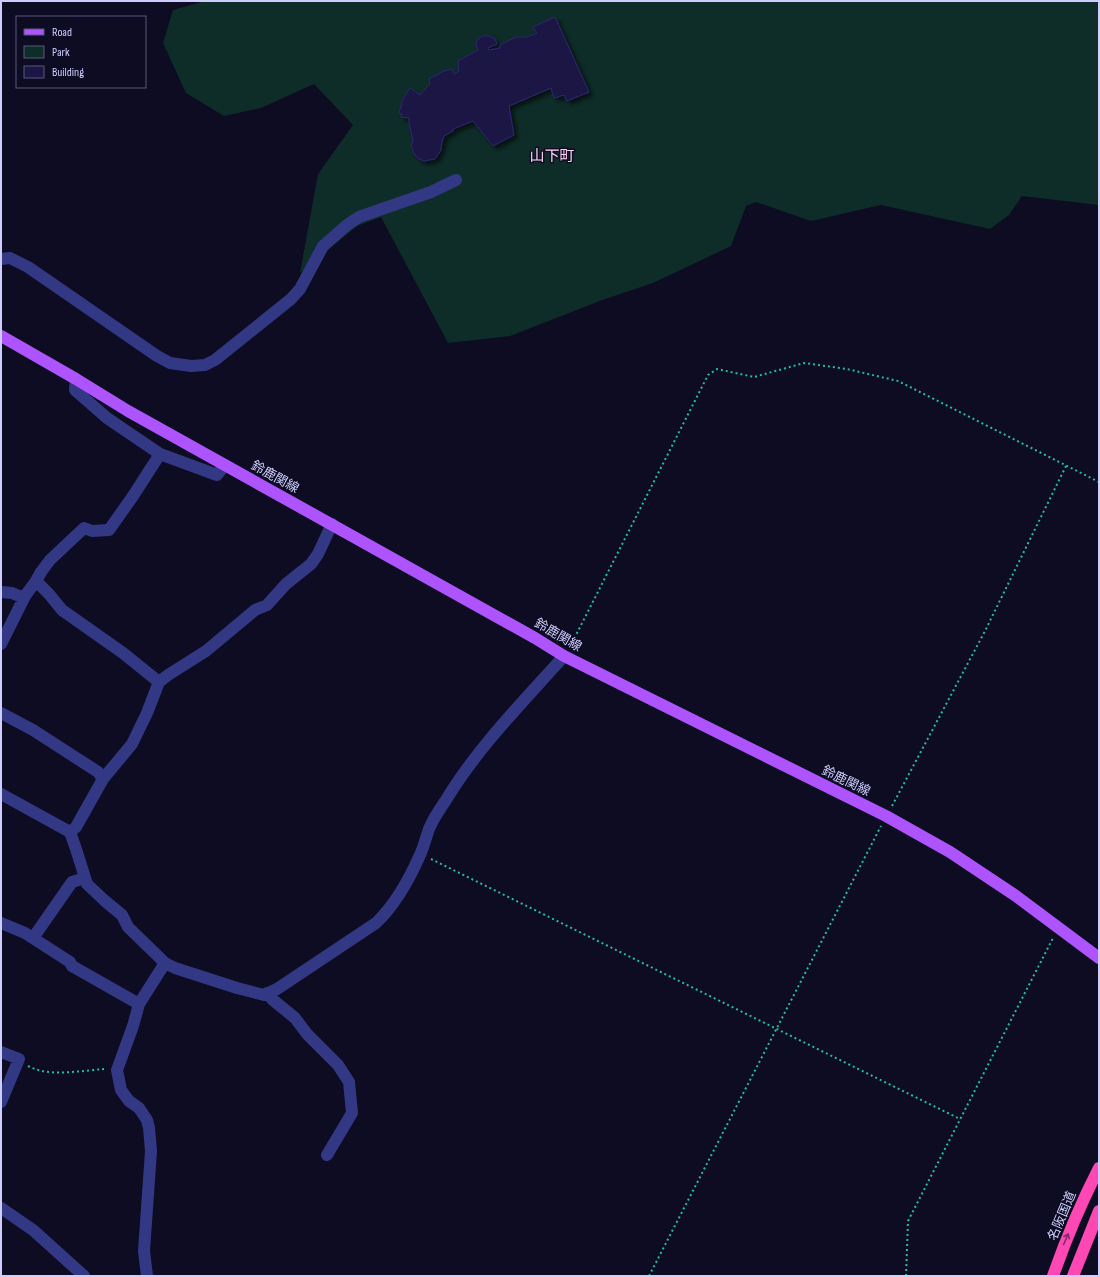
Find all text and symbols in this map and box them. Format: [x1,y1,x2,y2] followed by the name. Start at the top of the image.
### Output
[16,16,146,88] legend
[52,25,72,40] text: Road
[52,45,70,60] text: Park
[52,65,84,80] text: Building
[529,147,575,166] district label: 山下町
[248,457,302,497] street label: 鈴鹿関線
[531,615,585,655] street label: 鈴鹿関線
[819,762,873,800] street label: 鈴鹿関線
[1044,1189,1080,1243] street label: 名阪国道
[1063,1234,1070,1246] one-way arrow

